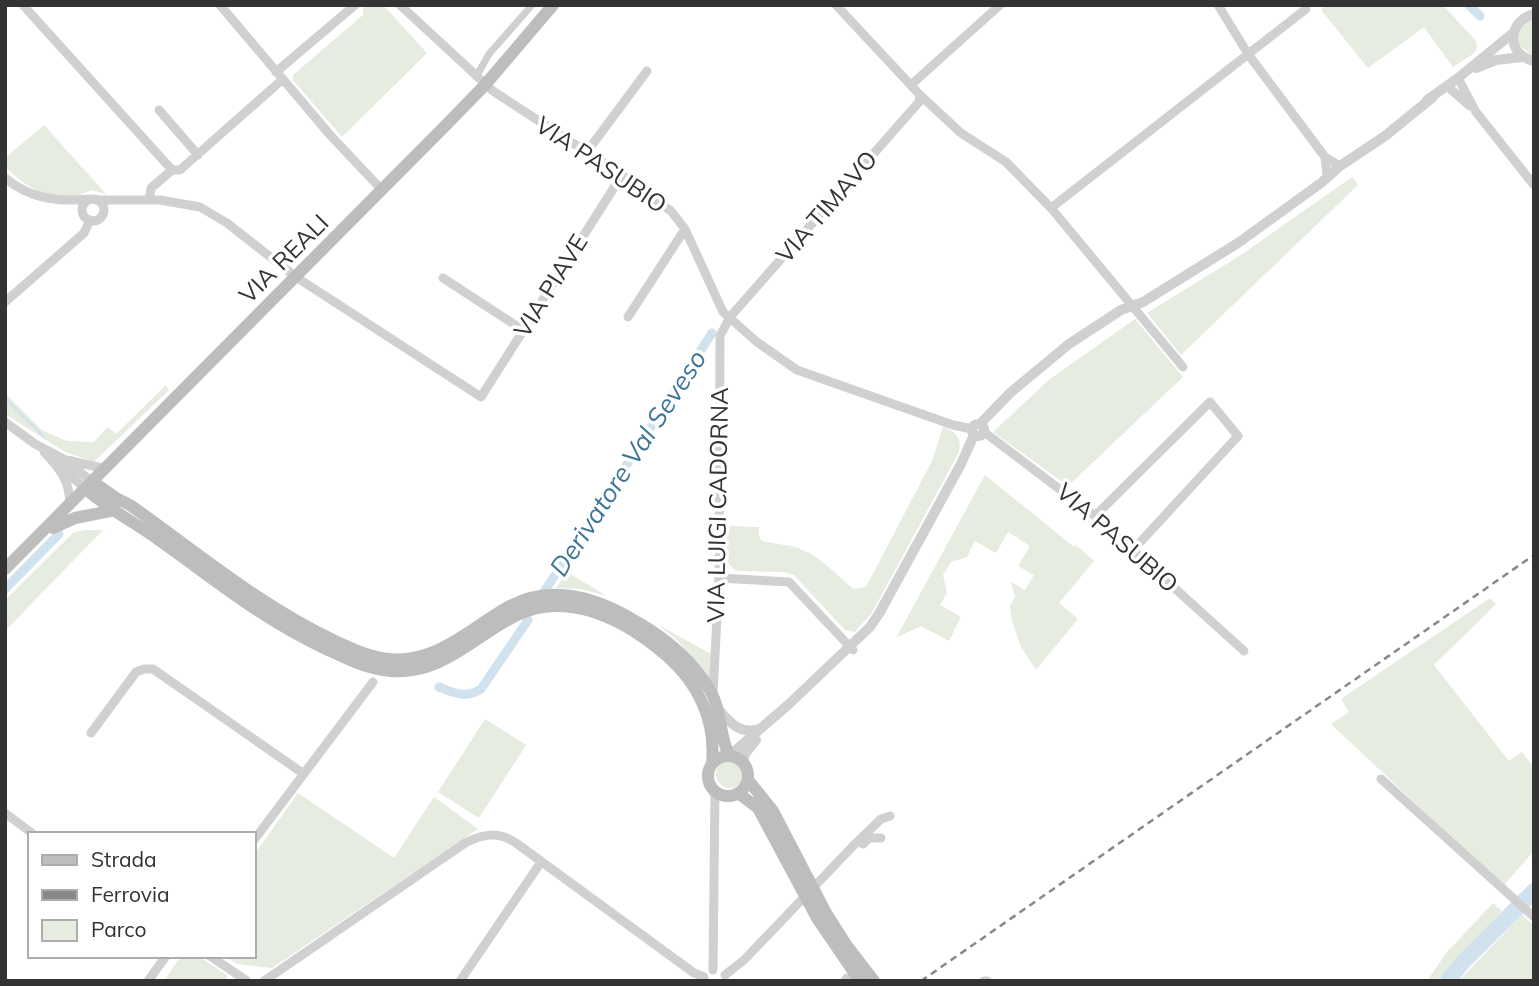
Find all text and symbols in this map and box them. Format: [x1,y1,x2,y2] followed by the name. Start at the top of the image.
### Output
[530,109,673,219] street label: VIA PASUBIO
[769,144,883,269] street label: VIA TIMAVO
[232,207,334,309] street label: VIA REALI
[507,228,594,343] street label: VIA PIAVE
[542,343,713,582] water label: Derivatore Val Seveso
[700,387,734,623] street label: VIA LUIGI CADORNA
[1051,476,1185,598] street label: VIA PASUBIO
[28,832,256,958] legend
[91,846,157,872] text: Strada
[91,881,170,907] text: Ferrovia
[91,916,146,942] text: Parco

